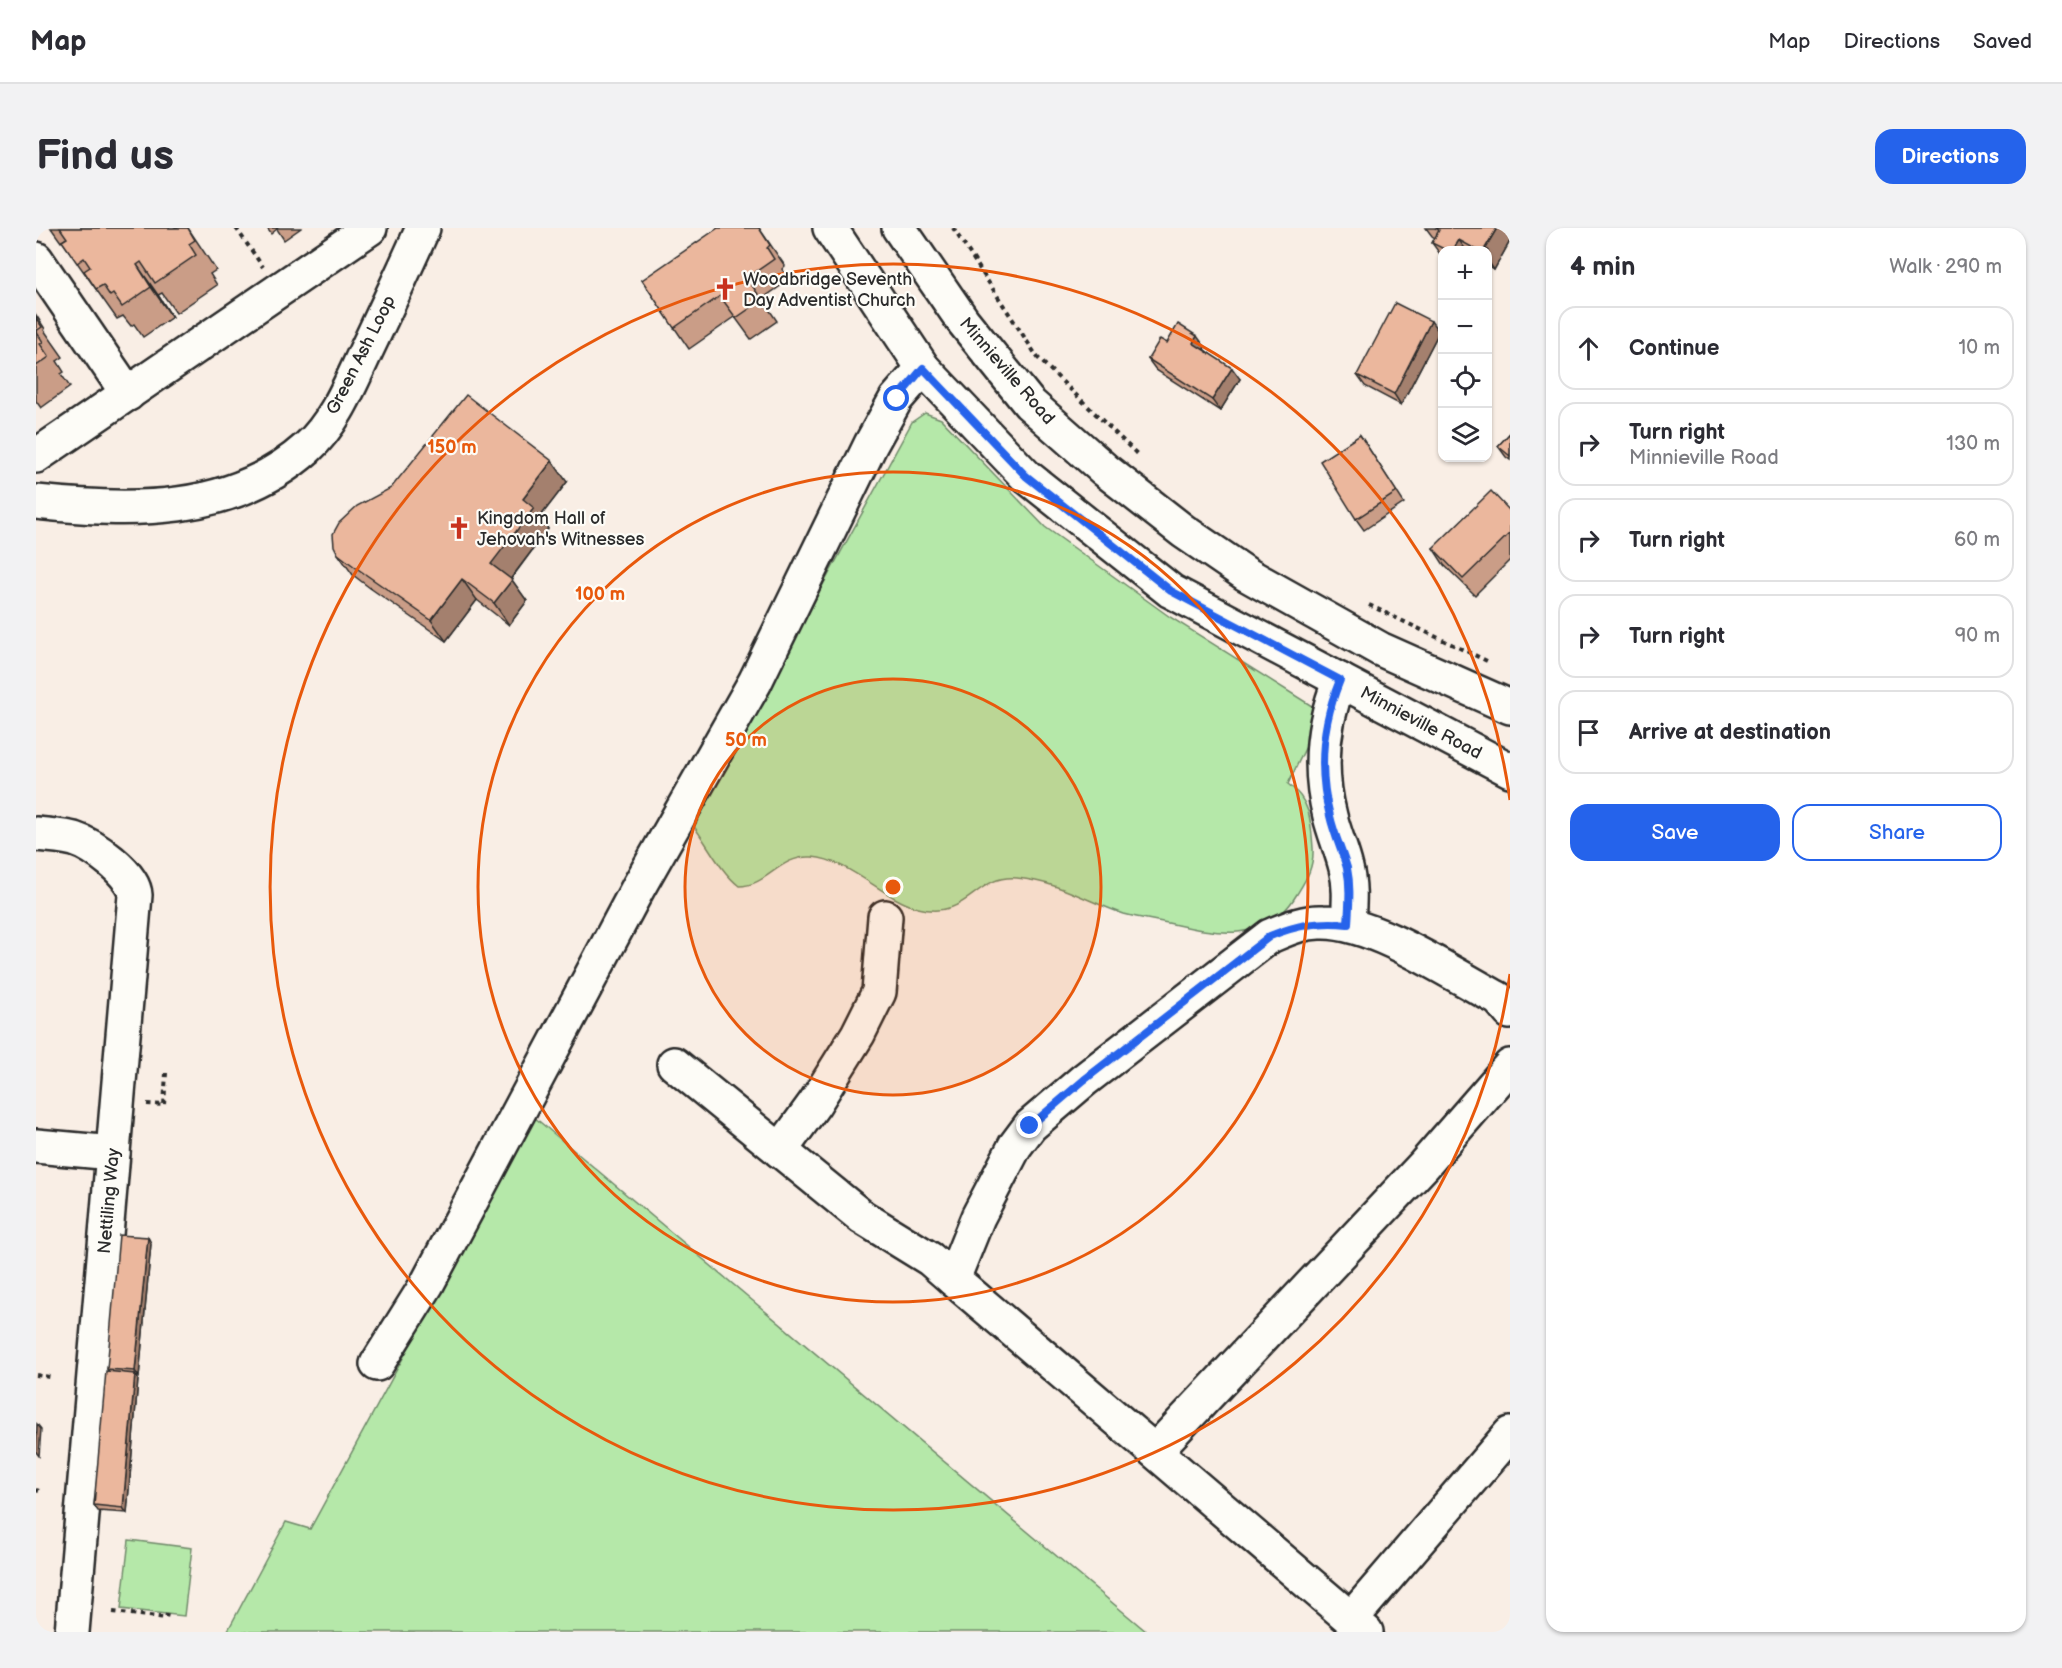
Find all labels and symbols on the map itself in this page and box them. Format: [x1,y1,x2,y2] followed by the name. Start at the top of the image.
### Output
[743,269,916,311] place label: Woodbridge Seventh Day Adventist Church
[712,276,738,302] church icon: Woodbridge Seventh Day Adventist Church
[322,292,400,418] street label: Green Ash Loop
[955,313,1059,429] street label: Minnieville Road
[883,385,909,411] route start
[427,437,477,458] text: 150 m
[477,508,644,550] place label: Kingdom Hall of Jehovah's Witnesses
[446,515,472,541] church icon: Kingdom Hall of Jehovah's Witnesses
[575,584,625,605] text: 100 m
[1357,682,1485,764] street label: Minnieville Road
[725,730,767,751] text: 50 m
[883,877,903,897] centre of rings
[1016,1112,1042,1138] route end
[94,1146,124,1255] street label: Nettiling Way

